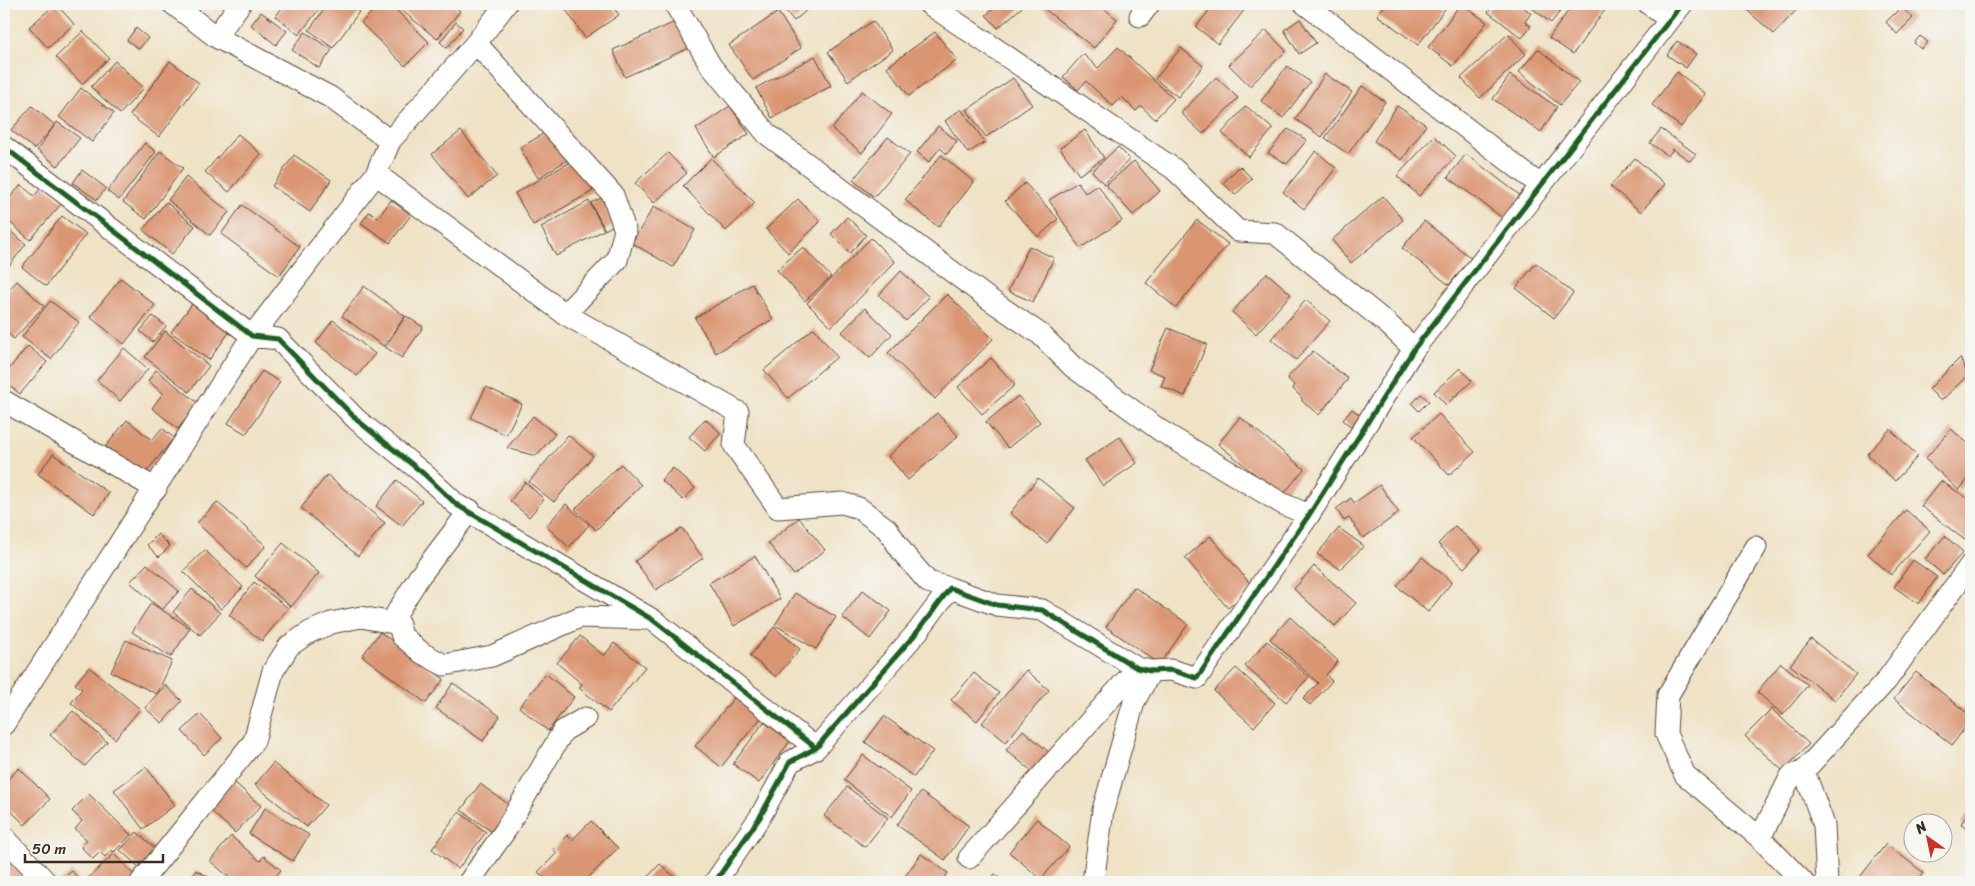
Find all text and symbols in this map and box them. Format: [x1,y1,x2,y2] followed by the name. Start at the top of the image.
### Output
[1902,814,1952,864] north arrow
[1909,814,1932,841] text: N
[25,831,162,863] scale bar
[32,836,67,862] text: 50 m

